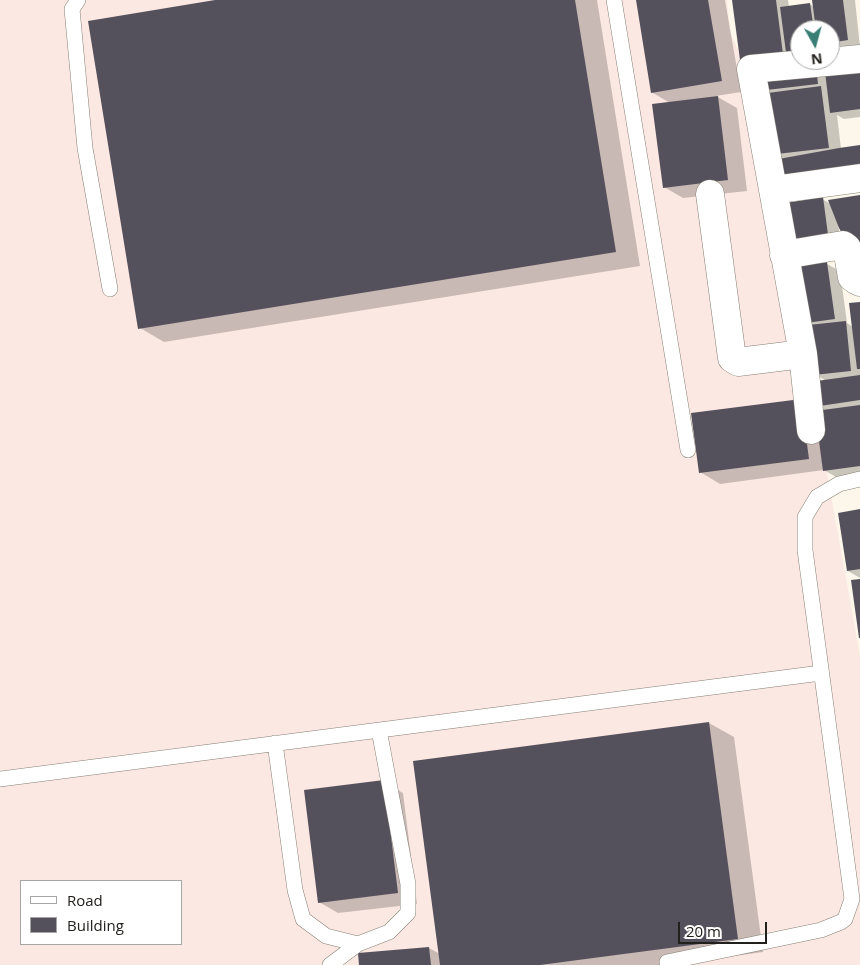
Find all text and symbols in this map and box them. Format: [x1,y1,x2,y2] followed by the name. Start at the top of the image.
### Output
[790,20,840,70] north arrow
[810,49,824,70] text: N
[20,880,182,945] legend
[67,890,103,910] text: Road
[680,912,769,944] scale bar
[67,915,124,935] text: Building
[686,921,721,941] text: 20 m

